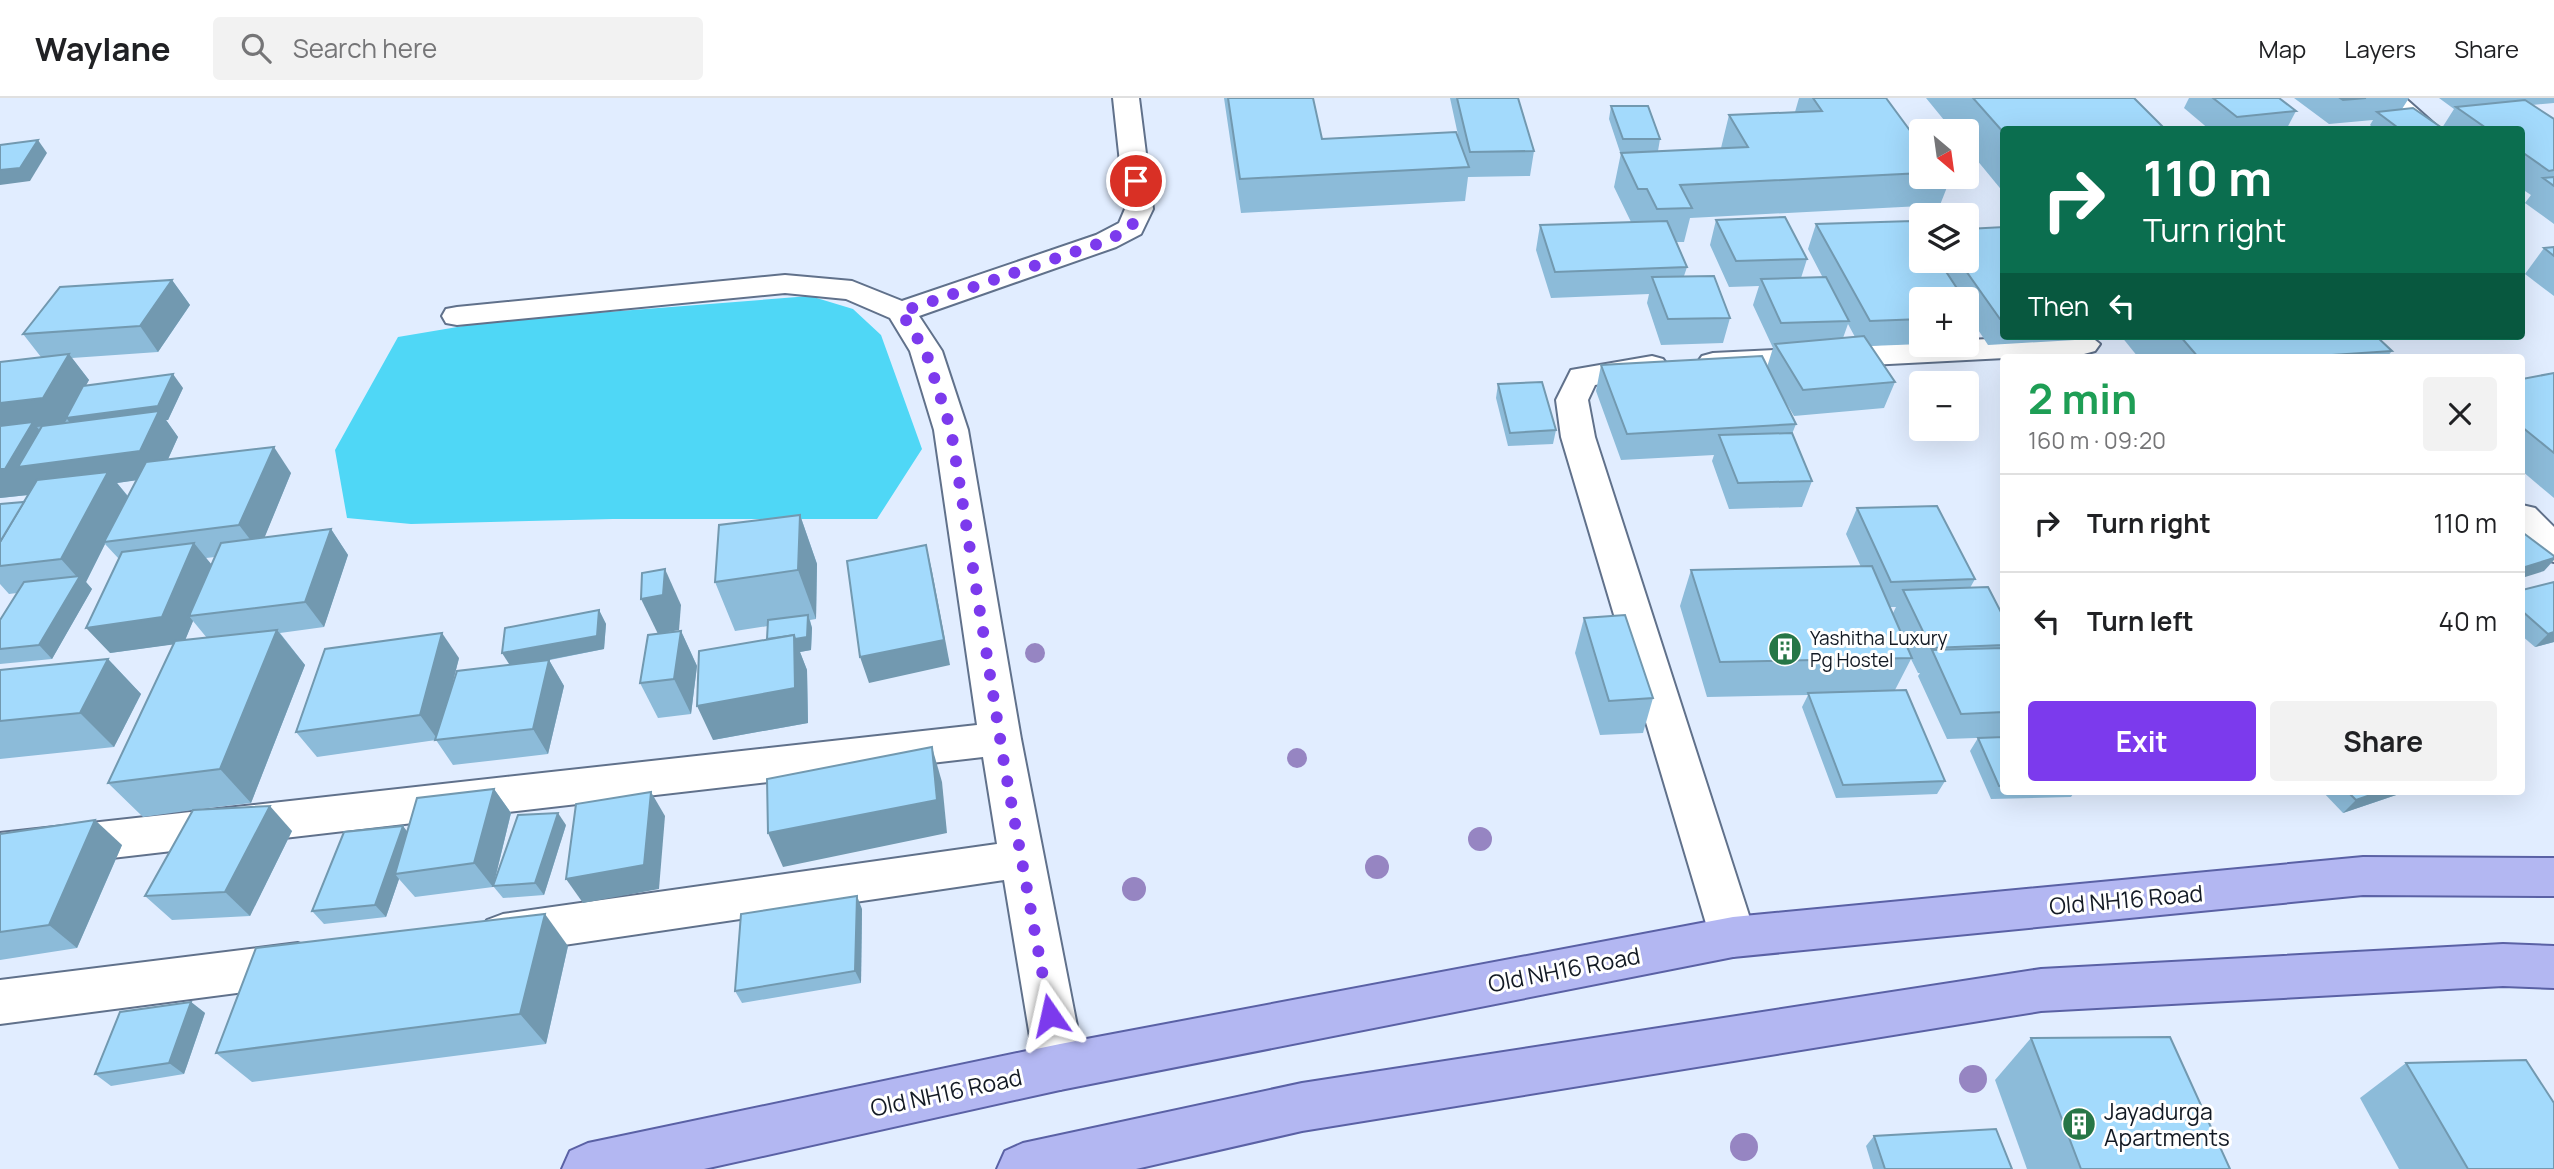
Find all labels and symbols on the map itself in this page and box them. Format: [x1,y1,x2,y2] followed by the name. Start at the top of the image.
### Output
[1909,119,1979,189] north arrow
[1106,151,1166,211] pin
[1810,625,1948,673] place label: Yashitha Luxury Pg Hostel
[1766,630,1804,668] building icon: Yashitha Luxury Pg Hostel
[2048,876,2204,922] street label: Old NH16 Road
[1485,939,1643,999] street label: Old NH16 Road
[1013,978,1087,1052] position arrow
[867,1060,1025,1124] street label: Old NH16 Road
[2104,1095,2230,1153] place label: Jayadurga Apartments
[2060,1105,2098,1143] building icon: Jayadurga Apartments

